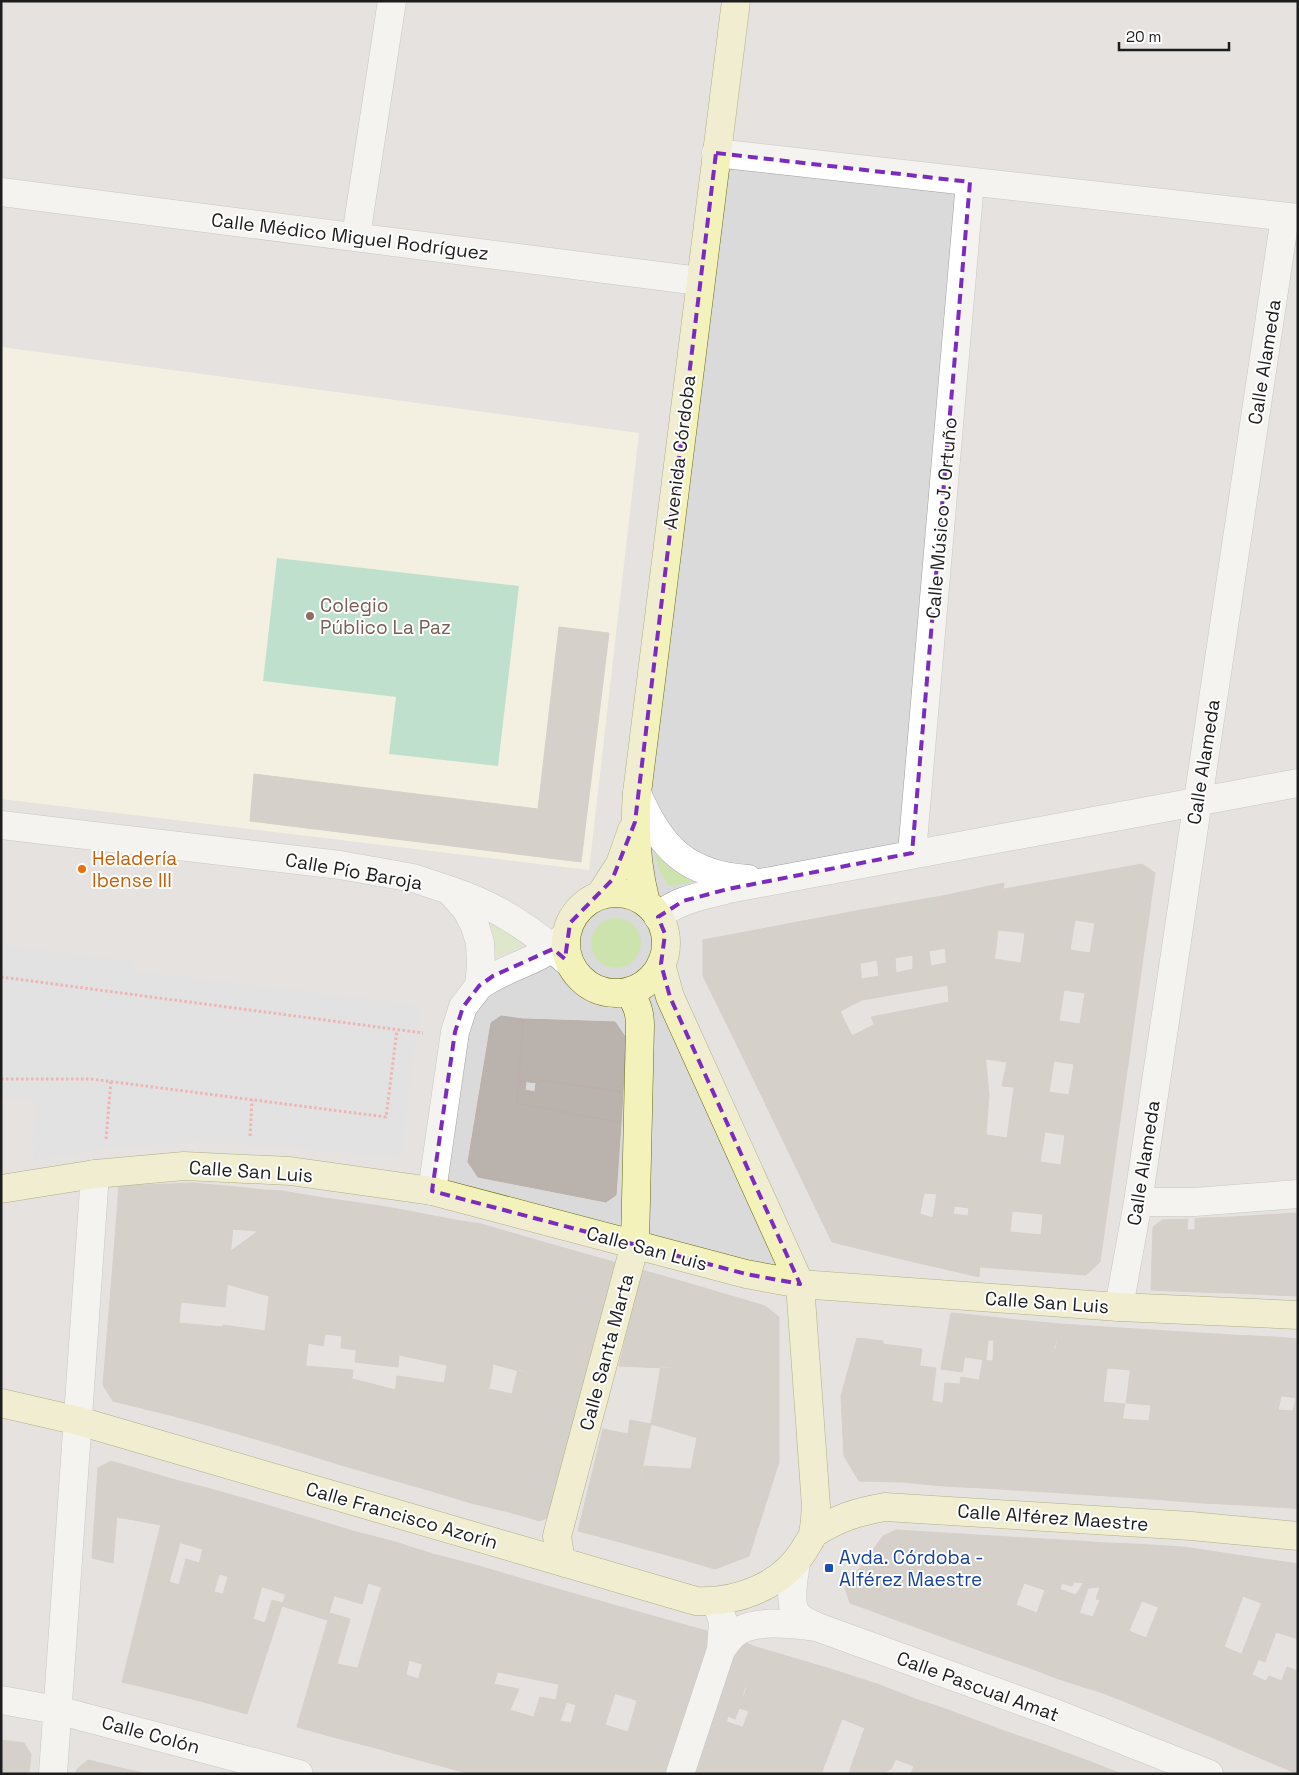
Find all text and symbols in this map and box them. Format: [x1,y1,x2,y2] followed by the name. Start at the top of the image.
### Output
[1119,20,1229,52] scale bar
[1126,27,1161,46] text: 20 m
[210,207,490,266] street label: Calle Médico Miguel Rodríguez
[1242,298,1287,427] street label: Calle Alameda
[658,374,701,530] street label: Avenida Córdoba
[920,416,963,620] street label: Calle Músico J. Ortuño
[320,593,451,640] place label: Colegio Público La Paz
[304,610,316,622] marker: Colegio Público La Paz
[1181,698,1226,827] street label: Calle Alameda
[92,846,177,893] place label: Heladería Ibense III
[283,847,425,896] street label: Calle Pío Baroja
[76,863,88,875] marker: Heladería Ibense III
[1121,1099,1166,1228] street label: Calle Alameda
[188,1155,314,1188] street label: Calle San Luis
[584,1220,710,1277] street label: Calle San Luis
[574,1271,639,1433] street label: Calle Santa Marta
[984,1286,1110,1319] street label: Calle San Luis
[303,1476,501,1555] street label: Calle Francisco Azorín
[957,1498,1149,1537] street label: Calle Alférez Maestre
[839,1545,984,1592] place label: Avda. Córdoba - Alférez Maestre
[823,1562,835,1574] marker: Avda. Córdoba - Alférez Maestre
[893,1645,1063,1727] street label: Calle Pascual Amat
[99,1709,203,1760] street label: Calle Colón

